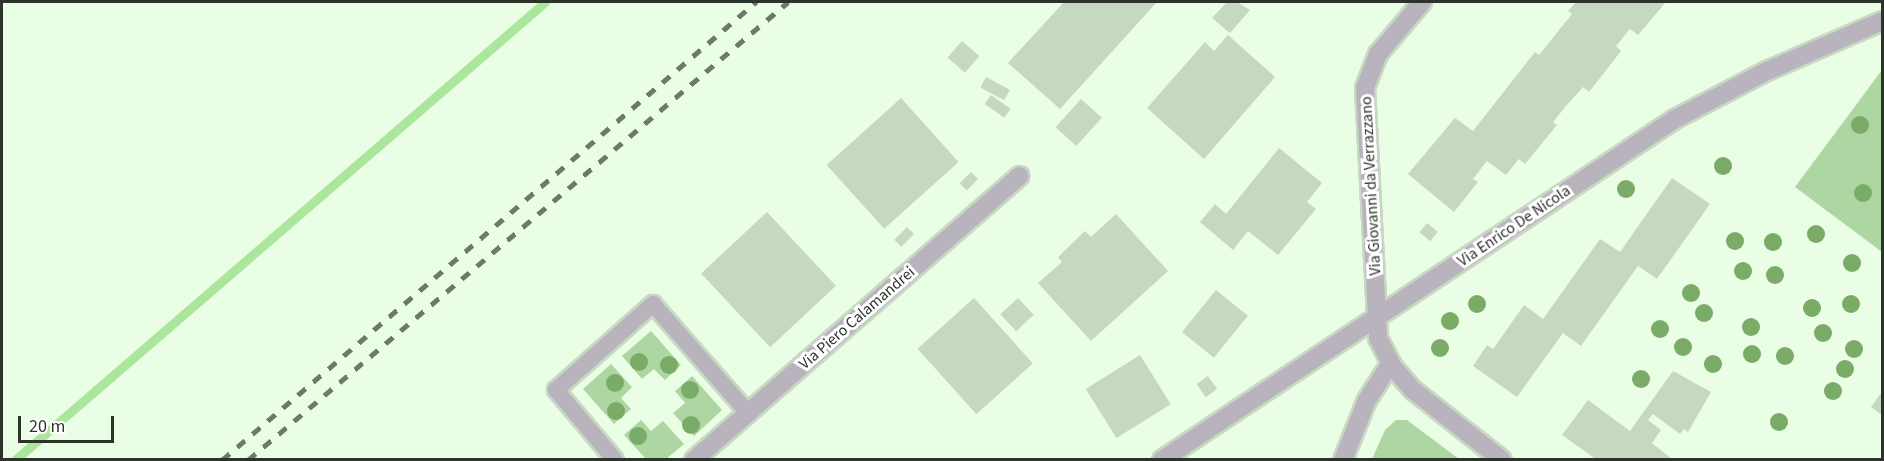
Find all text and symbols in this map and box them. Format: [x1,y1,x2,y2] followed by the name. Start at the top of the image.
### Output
[1357,96,1385,276] street label: Via Giovanni da Verrazzano
[1454,181,1574,271] street label: Via Enrico De Nicola
[795,262,919,374] street label: Via Piero Calamandrei
[21,404,117,442] scale bar
[29,414,65,439] text: 20 m

